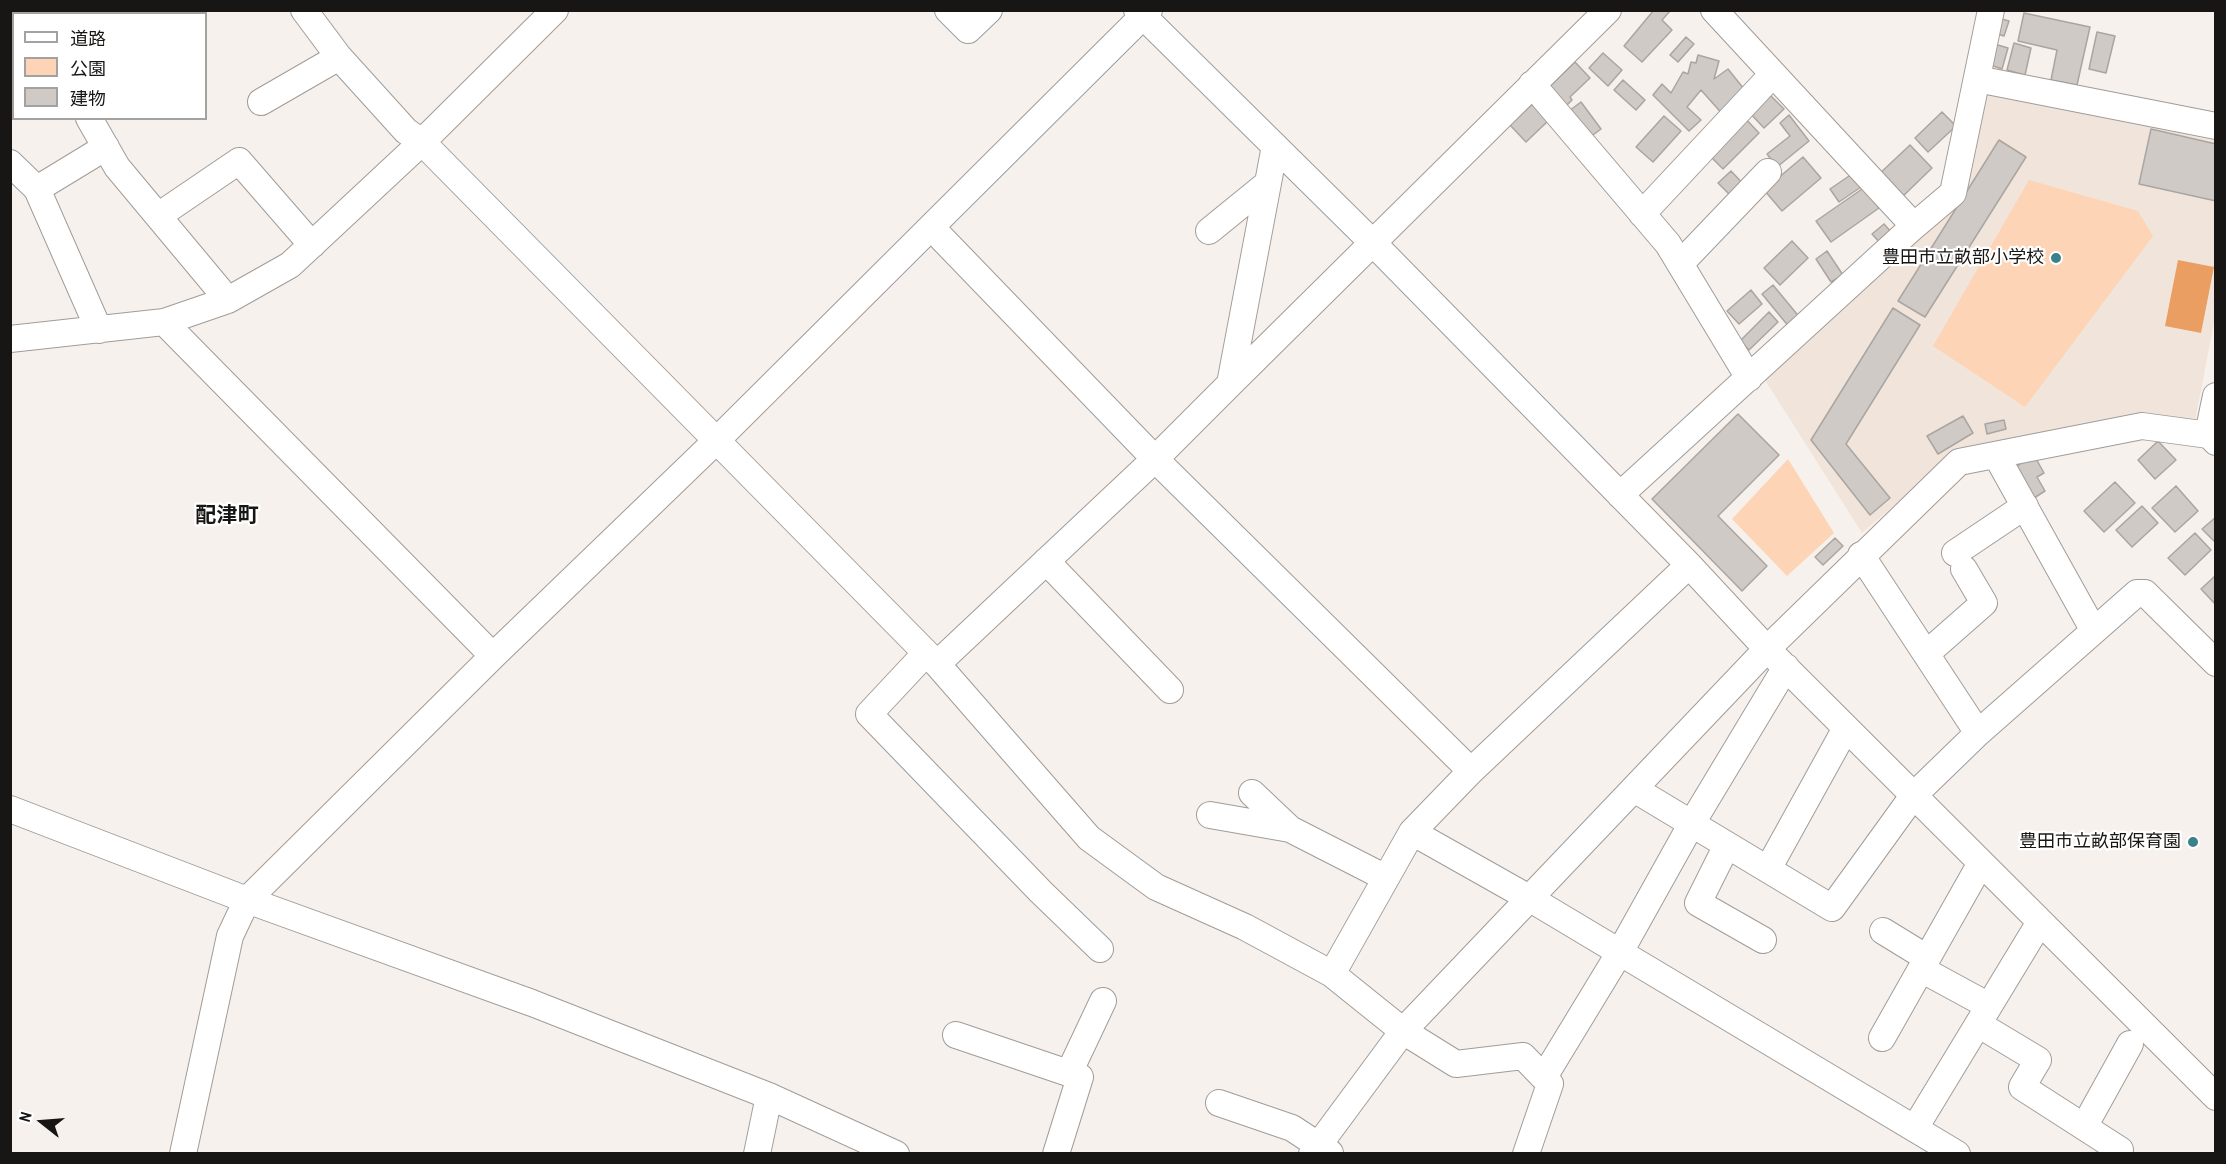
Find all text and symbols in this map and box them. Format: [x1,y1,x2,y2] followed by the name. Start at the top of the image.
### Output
[12,12,207,120] legend
[70,26,106,51] text: 道路
[70,56,106,81] text: 公園
[70,86,106,111] text: 建物
[1882,247,2044,269] place label: 豊田市立畝部小学校
[2049,251,2063,265] marker: 豊田市立畝部小学校
[196,503,258,529] district label: 配津町
[2019,831,2181,853] place label: 豊田市立畝部保育園
[2186,835,2200,849] marker: 豊田市立畝部保育園
[12,1092,72,1152] north arrow
[13,1109,37,1124] text: N

